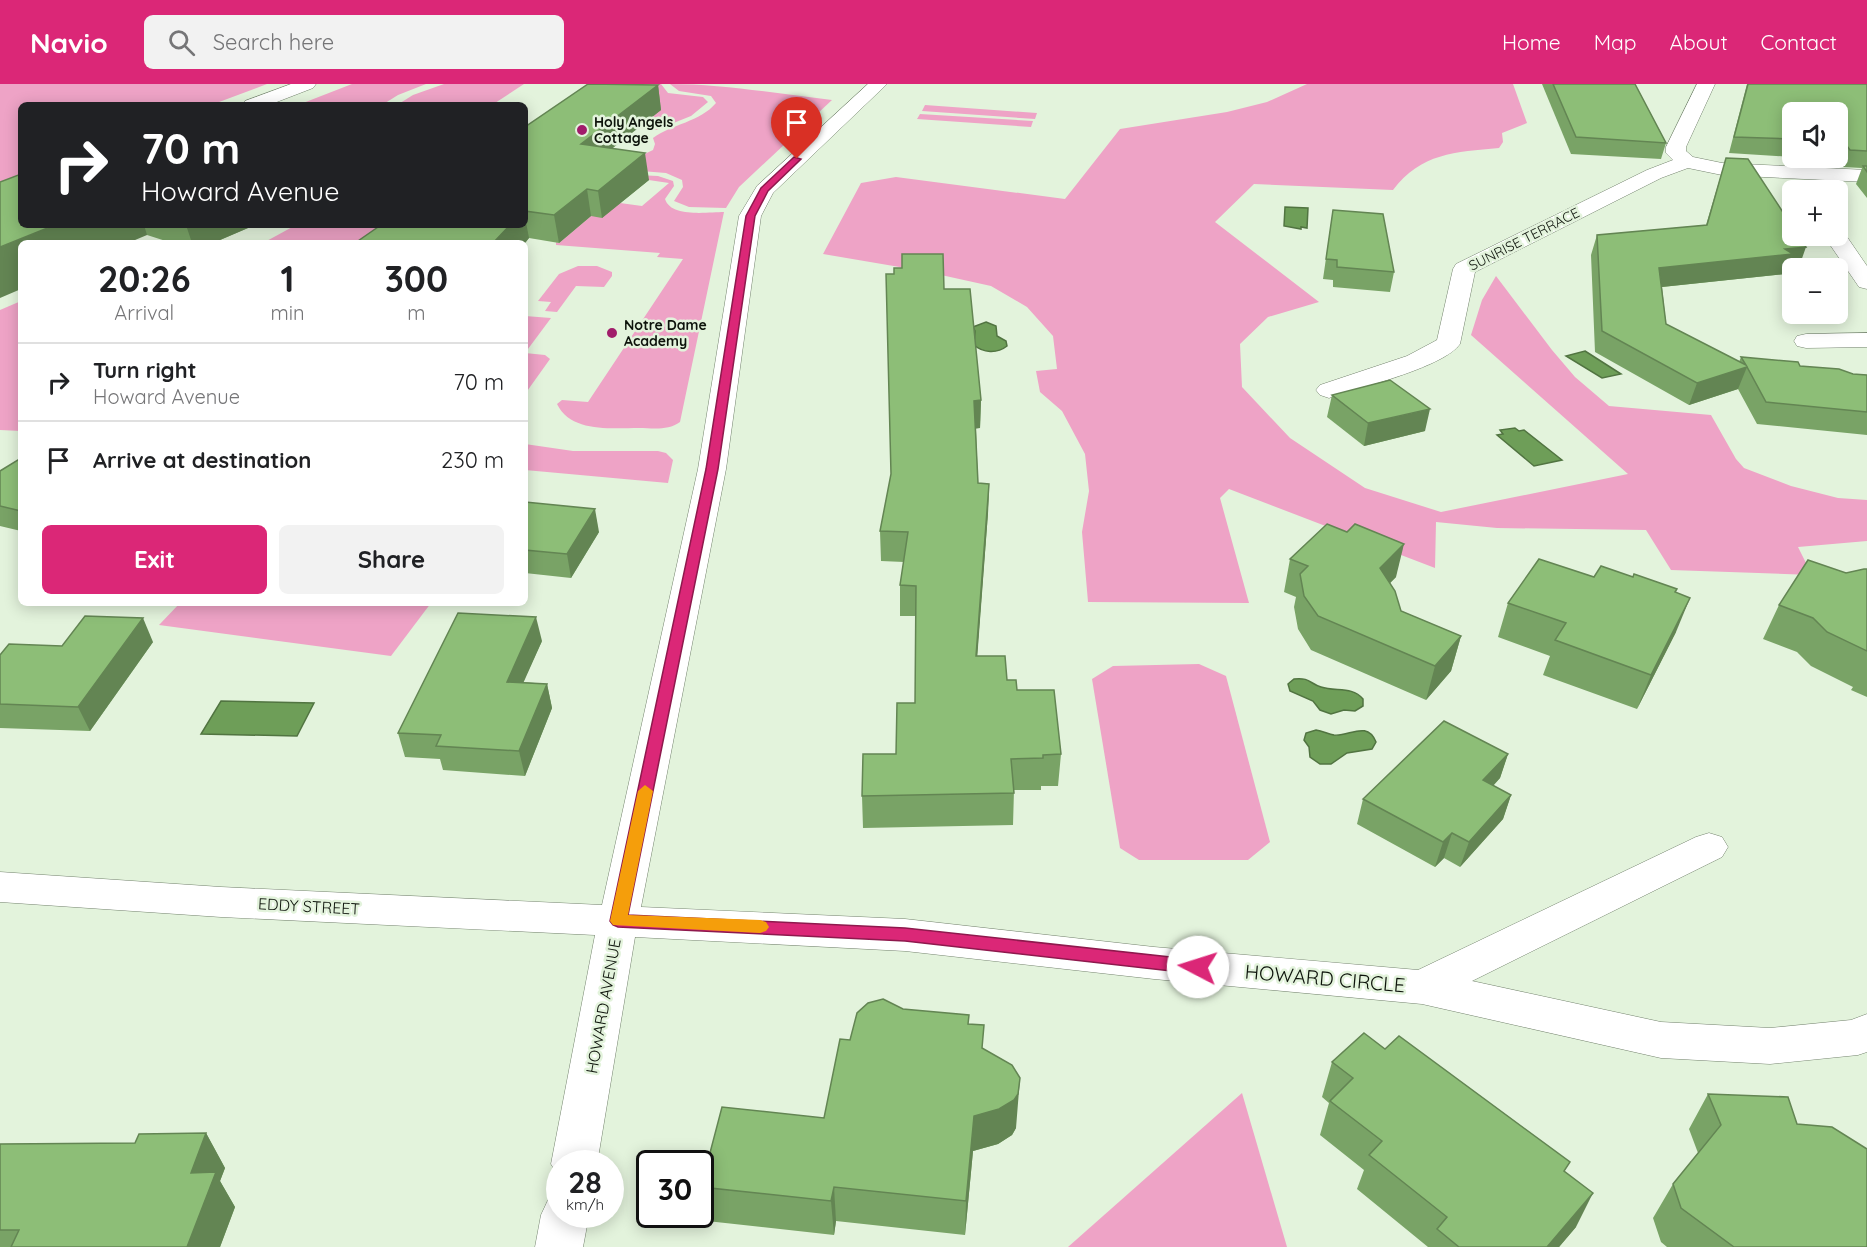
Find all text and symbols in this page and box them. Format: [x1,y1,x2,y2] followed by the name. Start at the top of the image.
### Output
[144,15,564,69] search box
[30,25,108,60] text: Navio
[165,26,198,59] icon: search
[213,28,334,56] text: Search here
[1502,29,1561,55] text: Home
[1594,29,1637,55] text: Map
[1670,29,1728,55] text: About
[1761,29,1837,55] text: Contact
[771,97,822,159] pin
[1782,102,1848,324] map controls
[1782,102,1848,168] button: sound
[780,106,813,139] icon: arrive
[594,113,673,147] place label: Holy Angels Cottage
[141,122,240,175] text: 70 m
[575,123,589,137] marker: Holy Angels Cottage
[42,126,120,204] icon: right
[141,174,339,208] text: Howard Avenue
[1782,180,1848,246] button: +
[1466,203,1582,275] street label: SUNRISE TERRACE
[98,256,191,301] text: 20:26
[281,256,295,301] text: 1
[385,256,448,301] text: 300
[1782,258,1848,324] button: −
[114,300,174,325] text: Arrival
[271,300,305,325] text: min
[407,300,425,325] text: m
[624,316,707,350] place label: Notre Dame Academy
[605,326,619,340] marker: Notre Dame Academy
[93,356,197,384] text: Turn right
[42,366,75,399] icon: right
[454,368,504,396] text: 70 m
[93,384,240,409] text: Howard Avenue
[42,444,75,477] icon: arrive
[93,446,311,474] text: Arrive at destination
[441,446,504,474] text: 230 m
[42,525,267,594] button: Exit
[279,525,504,594] button: Share
[257,893,361,919] street label: EDDY STREET
[1166,935,1230,999] position arrow
[581,937,625,1075] street label: HOWARD AVENUE
[1244,959,1406,997] street label: HOWARD CIRCLE
[636,1150,714,1228] speed limit sign: 30
[568,1163,602,1201] text: 28
[566,1195,604,1214] text: km/h

